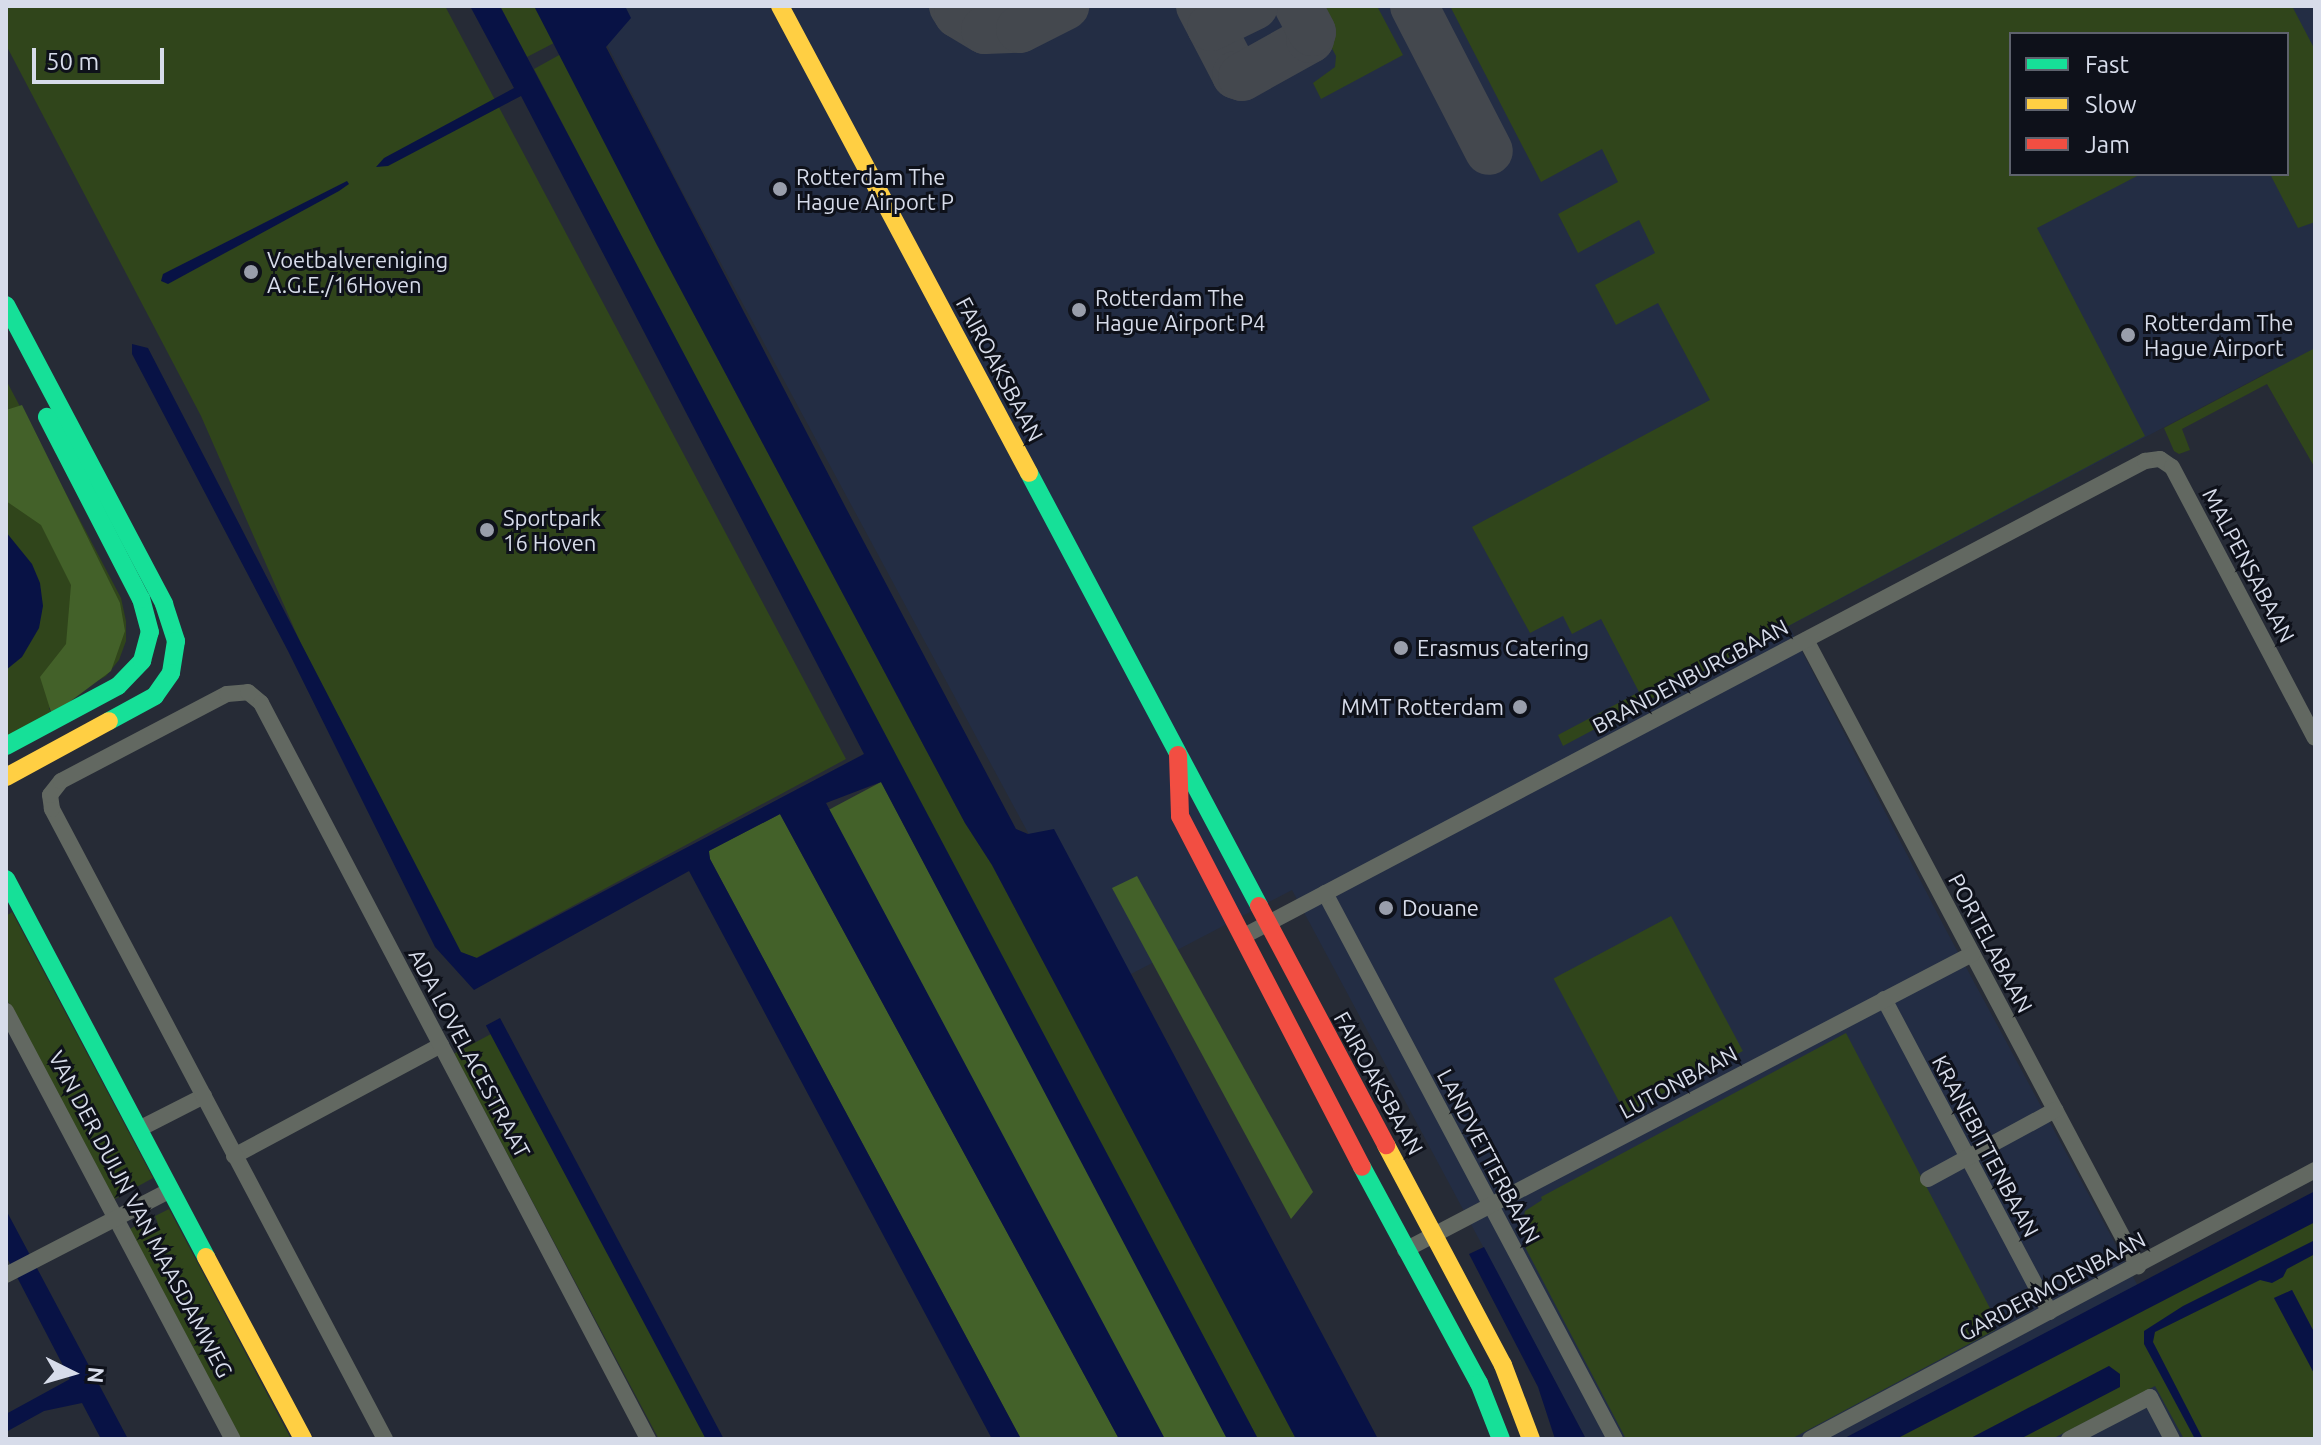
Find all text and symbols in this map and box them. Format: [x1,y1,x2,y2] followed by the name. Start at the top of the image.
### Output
[36,32,168,82] scale bar
[2009,32,2289,176] legend
[46,48,99,75] text: 50 m
[2085,51,2129,78] text: Fast
[2085,91,2137,118] text: Slow
[2085,131,2130,158] text: Jam
[796,163,954,214] place label: Rotterdam The Hague Airport P
[771,180,789,198] marker: Rotterdam The Hague Airport P
[267,246,448,298] place label: Voetbalvereniging A.G.E./16Hoven
[242,263,260,281] marker: Voetbalvereniging A.G.E./16Hoven
[1095,284,1265,336] place label: Rotterdam The Hague Airport P4
[951,292,1049,446] street label: FAIROAKSBAAN
[1070,301,1088,319] marker: Rotterdam The Hague Airport P4
[2144,309,2293,360] place label: Rotterdam The Hague Airport
[2119,326,2137,344] marker: Rotterdam The Hague Airport
[2197,483,2301,647] street label: MALPENSABAAN
[503,504,601,556] place label: Sportpark 16 Hoven
[478,521,496,539] marker: Sportpark 16 Hoven
[1588,613,1792,739] street label: BRANDENBURGBAAN
[1417,635,1589,661] place label: Erasmus Catering
[1392,639,1410,657] marker: Erasmus Catering
[1341,694,1504,720] place label: MMT Rotterdam
[1511,698,1529,716] marker: MMT Rotterdam
[1943,869,2039,1017] street label: PORTELABAAN
[1402,895,1479,921] place label: Douane
[1377,899,1395,917] marker: Douane
[404,944,536,1162] street label: ADA LOVELACESTRAAT
[1329,1007,1429,1159] street label: FAIROAKSBAAN
[1615,1040,1741,1124] street label: LUTONBAAN
[43,1046,239,1382] street label: VAN DER DUIJN VAN MAASDAMWEG
[1927,1051,2045,1241] street label: KRANEBITTENBAAN
[1432,1064,1546,1248] street label: LANDVETTERBAAN
[1954,1226,2150,1346] street label: GARDERMOENBAAN
[32,1333,112,1413] north arrow

